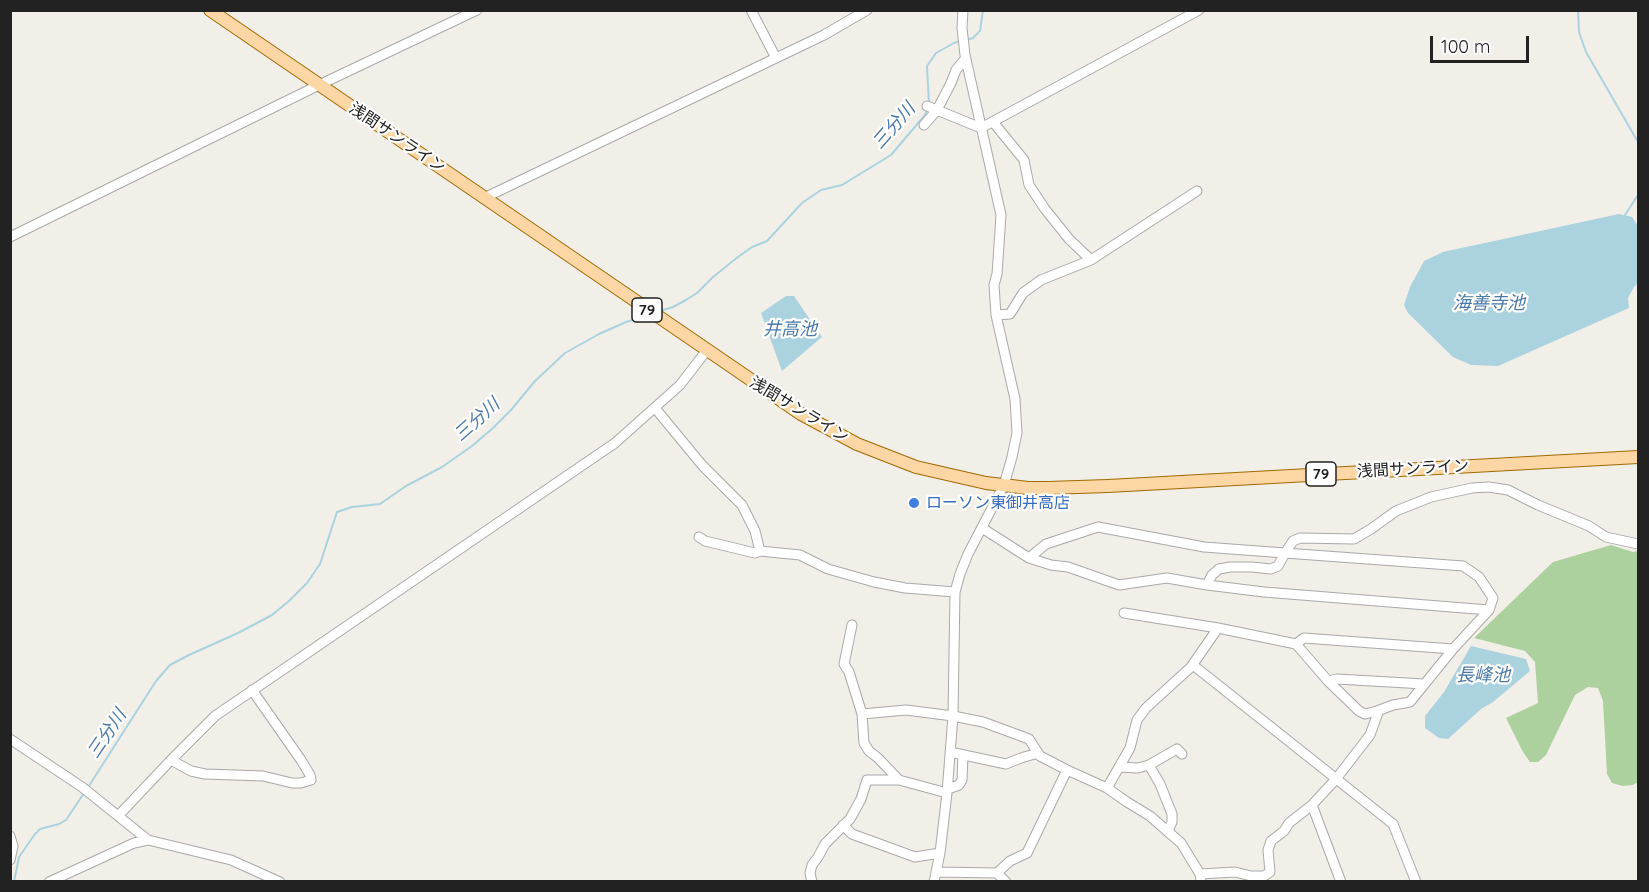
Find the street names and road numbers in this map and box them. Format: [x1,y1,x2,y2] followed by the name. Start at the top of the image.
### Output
[345,99,449,177] street label: 浅間サンライン
[632,298,662,322] road number: 79
[746,373,852,447] street label: 浅間サンライン
[1357,456,1469,482] street label: 浅間サンライン
[1306,462,1336,486] road number: 79

